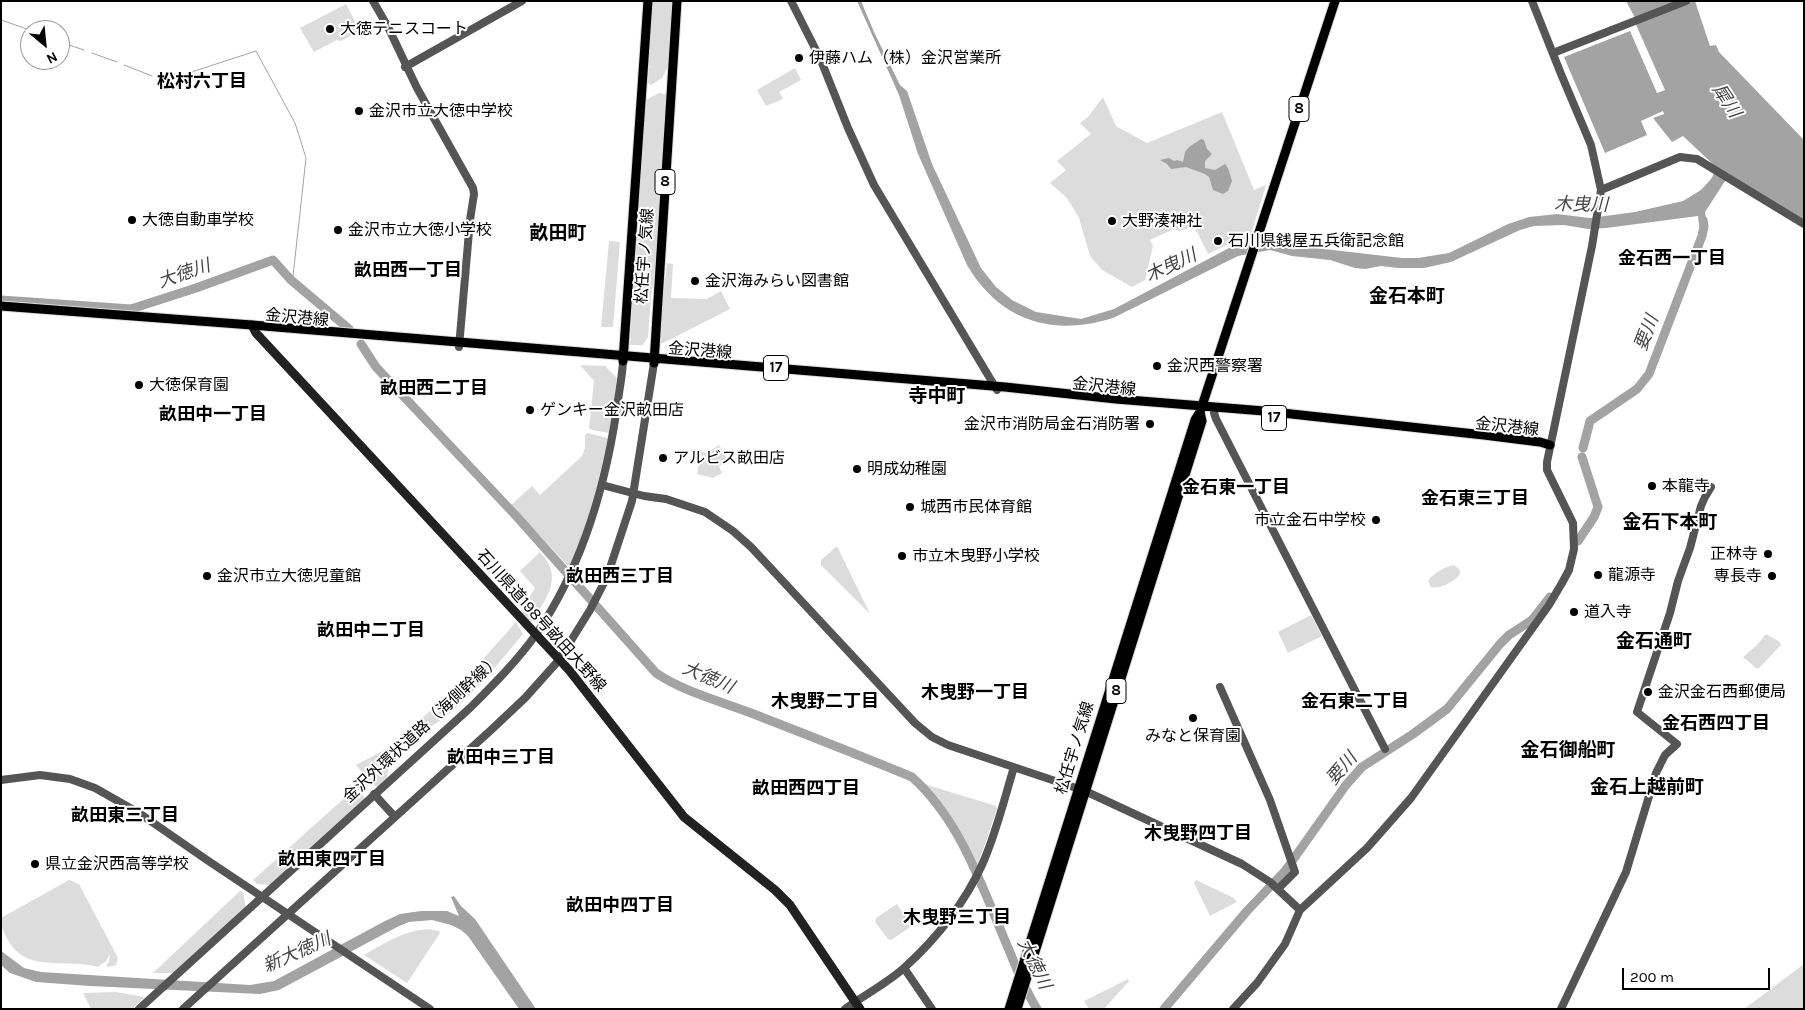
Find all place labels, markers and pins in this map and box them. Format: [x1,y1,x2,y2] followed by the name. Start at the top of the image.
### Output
[340,19,468,39] place label: 大徳テニスコート
[324,23,336,35] marker: 大徳テニスコート
[809,48,1001,68] place label: 伊藤ハム（株）金沢営業所
[793,52,805,64] marker: 伊藤ハム（株）金沢営業所
[369,101,513,121] place label: 金沢市立大徳中学校
[353,105,365,117] marker: 金沢市立大徳中学校
[142,210,254,230] place label: 大徳自動車学校
[1122,211,1202,231] place label: 大野湊神社
[126,214,138,226] marker: 大徳自動車学校
[1106,215,1118,227] marker: 大野湊神社
[348,220,492,240] place label: 金沢市立大徳小学校
[332,224,344,236] marker: 金沢市立大徳小学校
[1228,231,1404,251] place label: 石川県銭屋五兵衛記念館
[1212,235,1224,247] marker: 石川県銭屋五兵衛記念館
[705,271,849,291] place label: 金沢海みらい図書館
[689,275,701,287] marker: 金沢海みらい図書館
[1167,356,1263,376] place label: 金沢西警察署
[1151,360,1163,372] marker: 金沢西警察署
[149,375,229,395] place label: 大徳保育園
[133,379,145,391] marker: 大徳保育園
[540,400,684,420] place label: ゲンキー金沢畝田店
[524,404,536,416] marker: ゲンキー金沢畝田店
[964,414,1140,434] place label: 金沢市消防局金石消防署
[1144,418,1156,430] marker: 金沢市消防局金石消防署
[673,448,785,468] place label: アルビス畝田店
[657,452,669,464] marker: アルビス畝田店
[867,459,947,479] place label: 明成幼稚園
[851,463,863,475] marker: 明成幼稚園
[1662,476,1710,496] place label: 本龍寺
[1646,480,1658,492] marker: 本龍寺
[920,497,1032,517] place label: 城西市民体育館
[904,501,916,513] marker: 城西市民体育館
[1254,510,1366,530] place label: 市立金石中学校
[1370,514,1382,526] marker: 市立金石中学校
[1710,544,1758,564] place label: 正林寺
[912,546,1040,566] place label: 市立木曳野小学校
[1762,548,1774,560] marker: 正林寺
[896,550,908,562] marker: 市立木曳野小学校
[1608,565,1656,585] place label: 龍源寺
[217,566,361,586] place label: 金沢市立大徳児童館
[1714,566,1762,586] place label: 専長寺
[1592,569,1604,581] marker: 龍源寺
[201,570,213,582] marker: 金沢市立大徳児童館
[1766,570,1778,582] marker: 専長寺
[1584,602,1632,622] place label: 道入寺
[1568,606,1580,618] marker: 道入寺
[1658,682,1786,702] place label: 金沢金石西郵便局
[1642,686,1654,698] marker: 金沢金石西郵便局
[1187,712,1199,724] marker: みなと保育園
[1145,726,1241,746] place label: みなと保育園
[45,854,189,874] place label: 県立金沢西高等学校
[29,858,41,870] marker: 県立金沢西高等学校

